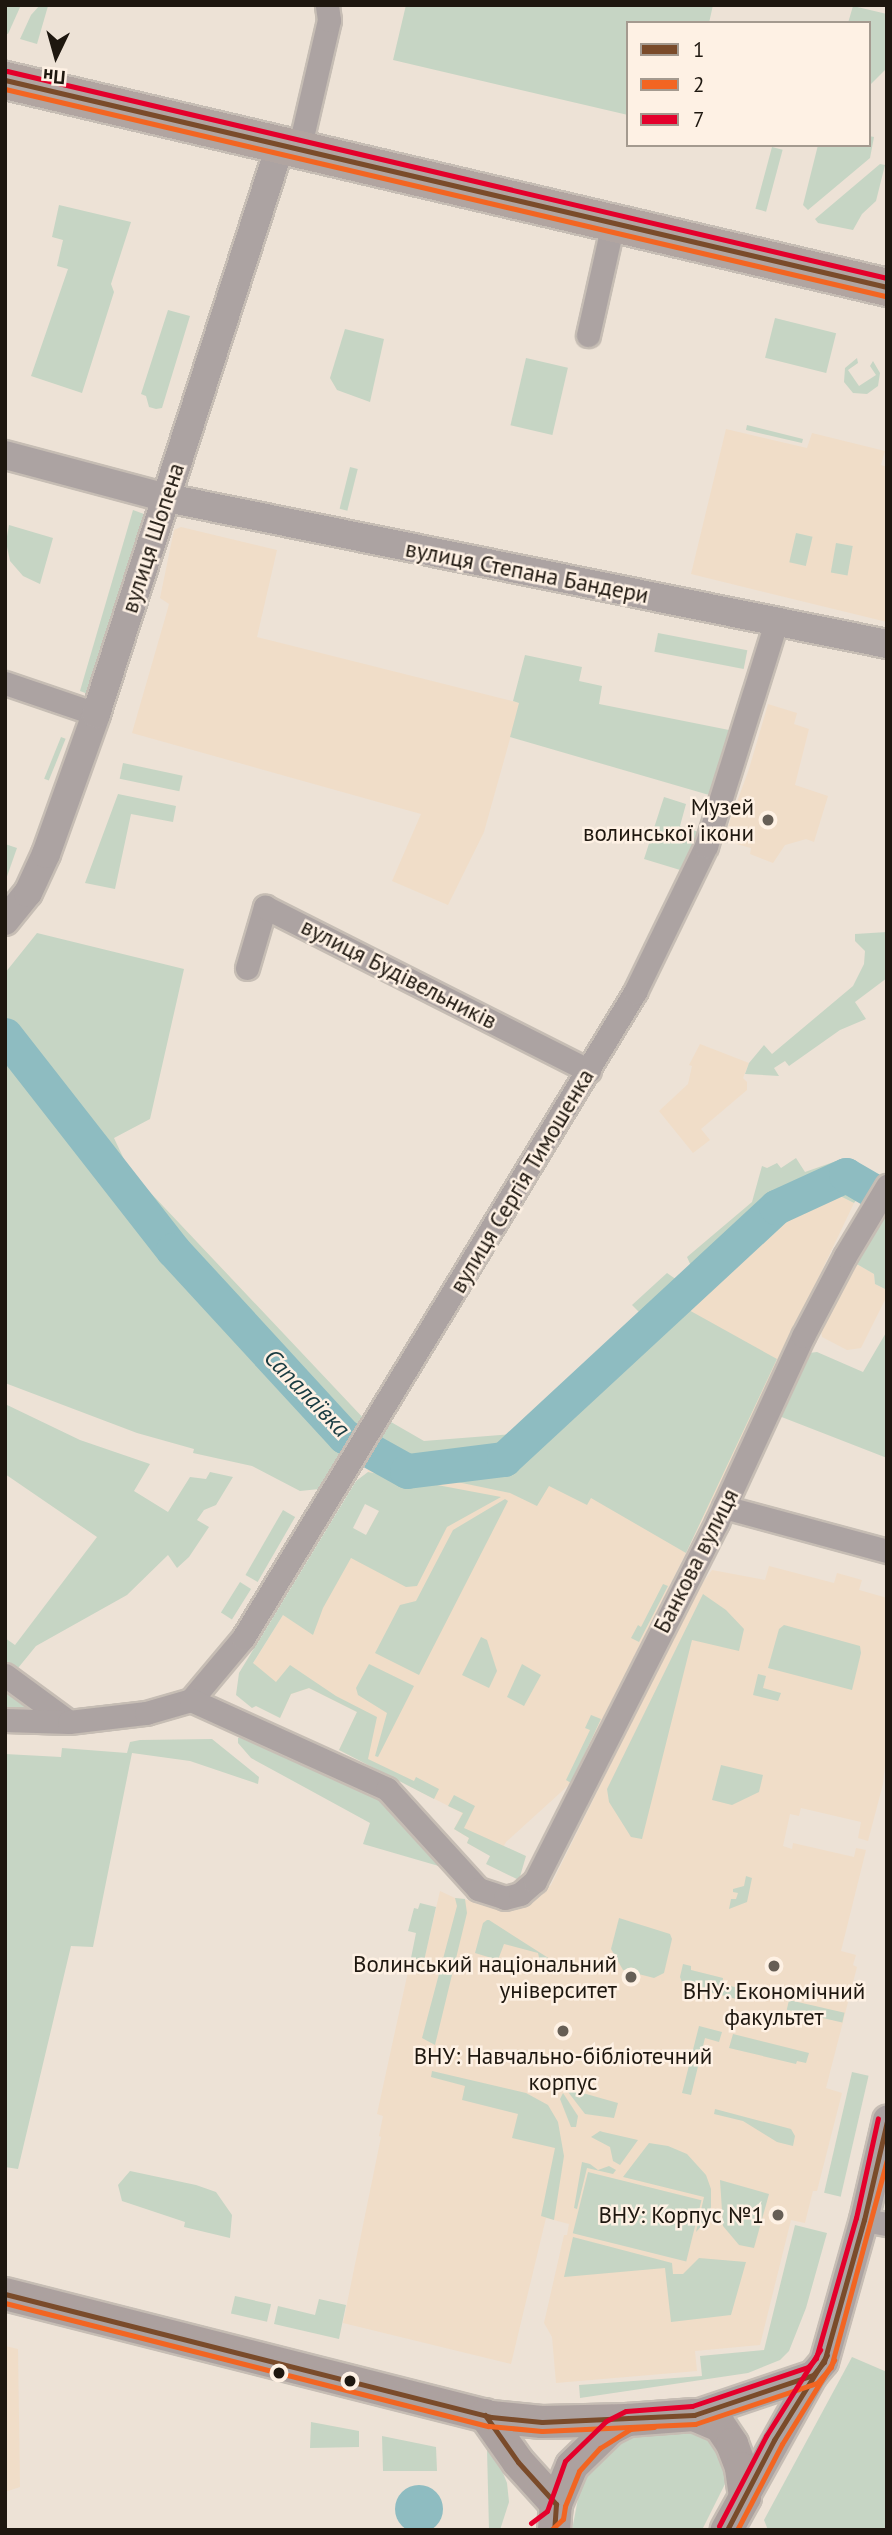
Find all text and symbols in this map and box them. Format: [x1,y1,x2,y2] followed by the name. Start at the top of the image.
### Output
[21,21,91,91] north arrow
[626,21,871,147] legend
[693,36,704,63] text: 1
[42,64,66,90] text: Пн
[693,71,704,98] text: 2
[693,106,704,133] text: 7
[116,460,190,616] street label: вулиця Шопена
[403,535,651,609] street label: вулиця Степана Бандери
[583,793,754,847] place label: Музей волинської ікони
[760,812,776,828] marker: Музей волинської ікони
[297,913,501,1035] street label: вулиця Будівельників
[444,1064,600,1298] street label: вулиця Сергія Тимошенка
[258,1343,356,1443] water label: Сапалаївка
[648,1484,744,1638] street label: Банкова вулиця
[353,1950,617,2004] place label: Волинський національний університет
[766,1958,782,1974] marker: ВНУ: Економічний факультет
[623,1969,639,1985] marker: Волинський національний університет
[683,1977,865,2031] place label: ВНУ: Економічний факультет
[555,2023,571,2039] marker: ВНУ: Навчально-бібліотечний корпус
[414,2042,712,2096] place label: ВНУ: Навчально-бібліотечний корпус
[598,2201,764,2229] place label: ВНУ: Корпус №1
[770,2207,786,2223] marker: ВНУ: Корпус №1
[272,2366,286,2380] unlabelled marker
[343,2374,357,2388] unlabelled marker

